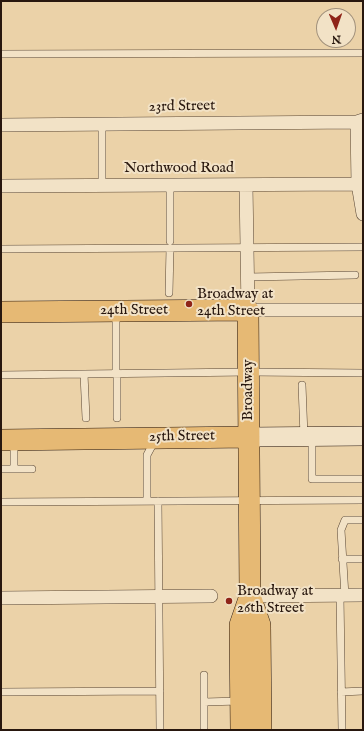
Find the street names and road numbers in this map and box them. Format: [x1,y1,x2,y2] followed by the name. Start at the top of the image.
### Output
[149,97,215,117] street label: 23rd Street
[124,160,234,178] street label: Northwood Road
[100,302,168,320] street label: 24th Street
[240,359,258,421] street label: Broadway
[149,427,215,447] street label: 25th Street

